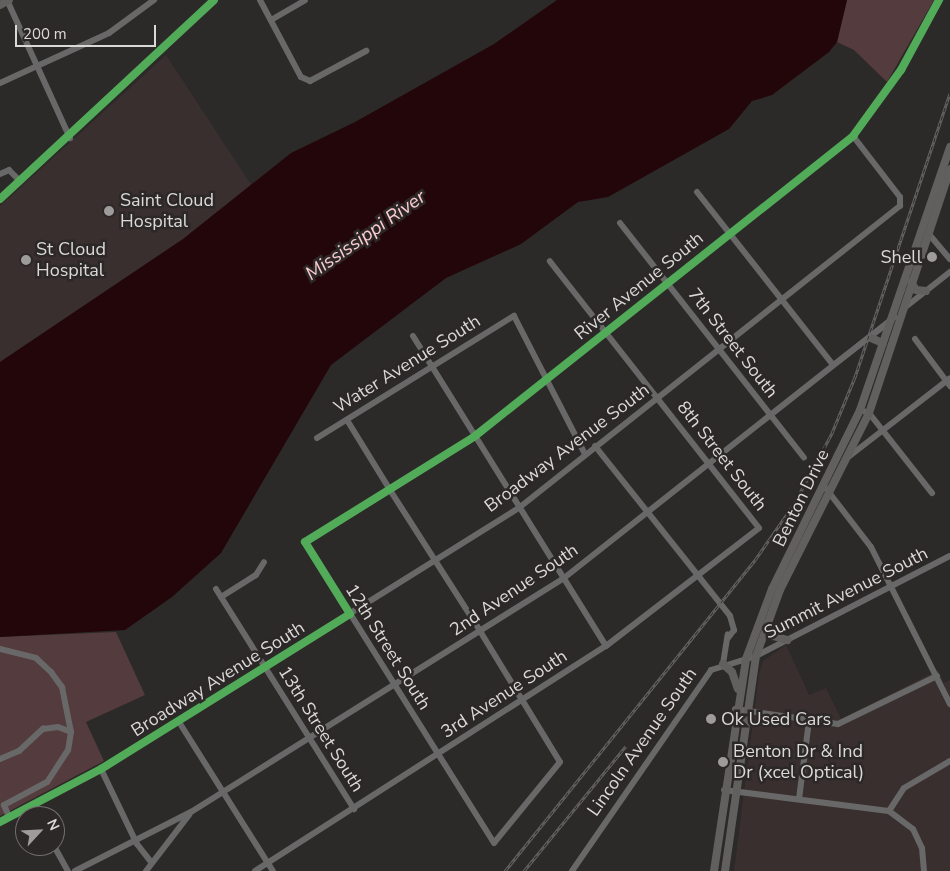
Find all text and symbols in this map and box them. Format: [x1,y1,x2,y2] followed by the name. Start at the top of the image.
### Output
[18,15,159,47] scale bar
[23,24,67,44] text: 200 m
[302,186,430,286] water label: Mississippi River
[120,190,214,232] place label: Saint Cloud Hospital
[102,204,116,218] marker: Saint Cloud Hospital
[570,227,708,345] street label: River Avenue South
[36,239,106,282] place label: St Cloud Hospital
[880,246,922,268] place label: Shell
[926,251,938,263] marker: Shell
[20,254,32,266] marker: St Cloud Hospital
[683,284,783,402] street label: 7th Street South
[330,310,484,418] street label: Water Avenue South
[480,379,654,517] street label: Broadway Avenue South
[672,397,772,515] street label: 8th Street South
[768,446,834,550] street label: Benton Drive
[446,539,582,641] street label: 2nd Avenue South
[761,542,931,644] street label: Summit Avenue South
[341,580,435,714] street label: 12th Street South
[127,617,309,741] street label: Broadway Avenue South
[437,645,571,743] street label: 3rd Avenue South
[274,662,368,796] street label: 13th Street South
[583,664,701,820] street label: Lincoln Avenue South
[721,708,831,730] place label: Ok Used Cars
[705,713,717,725] marker: Ok Used Cars
[733,741,864,784] place label: Benton Dr & Ind Dr (xcel Optical)
[717,756,729,768] marker: Benton Dr & Ind Dr (xcel Optical)
[15,806,65,856] north arrow
[42,816,64,834] text: N

